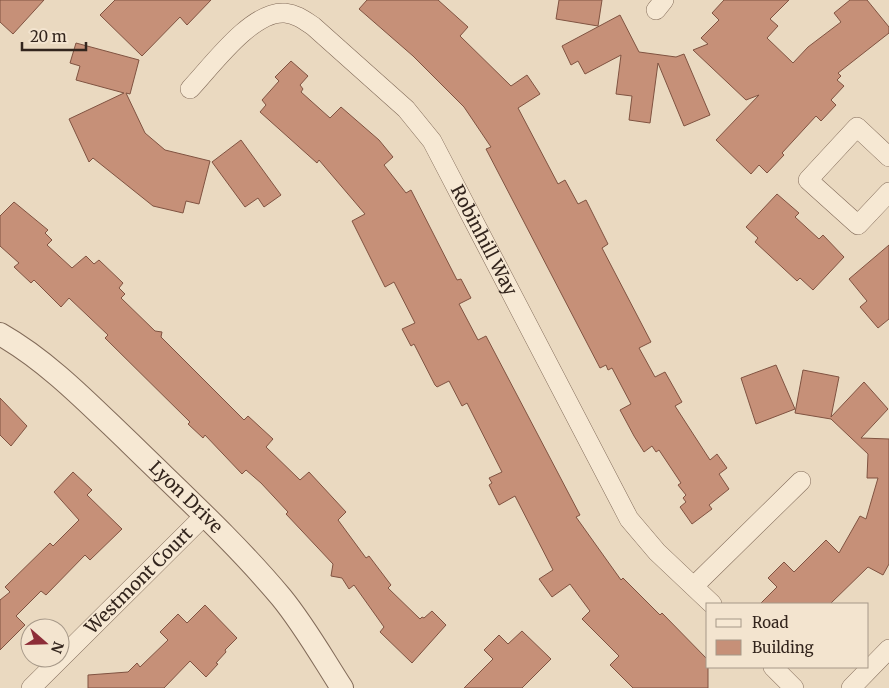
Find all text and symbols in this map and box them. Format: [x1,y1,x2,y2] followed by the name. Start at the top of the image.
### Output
[22,20,86,52] scale bar
[30,27,67,46] text: 20 m
[446,181,523,300] street label: Robinhill Way
[144,456,228,538] street label: Lyon Drive
[79,522,197,640] street label: Westmont Court
[706,603,869,668] legend
[752,613,788,632] text: Road
[20,618,70,668] north arrow
[752,638,814,657] text: Building
[47,639,68,656] text: N

